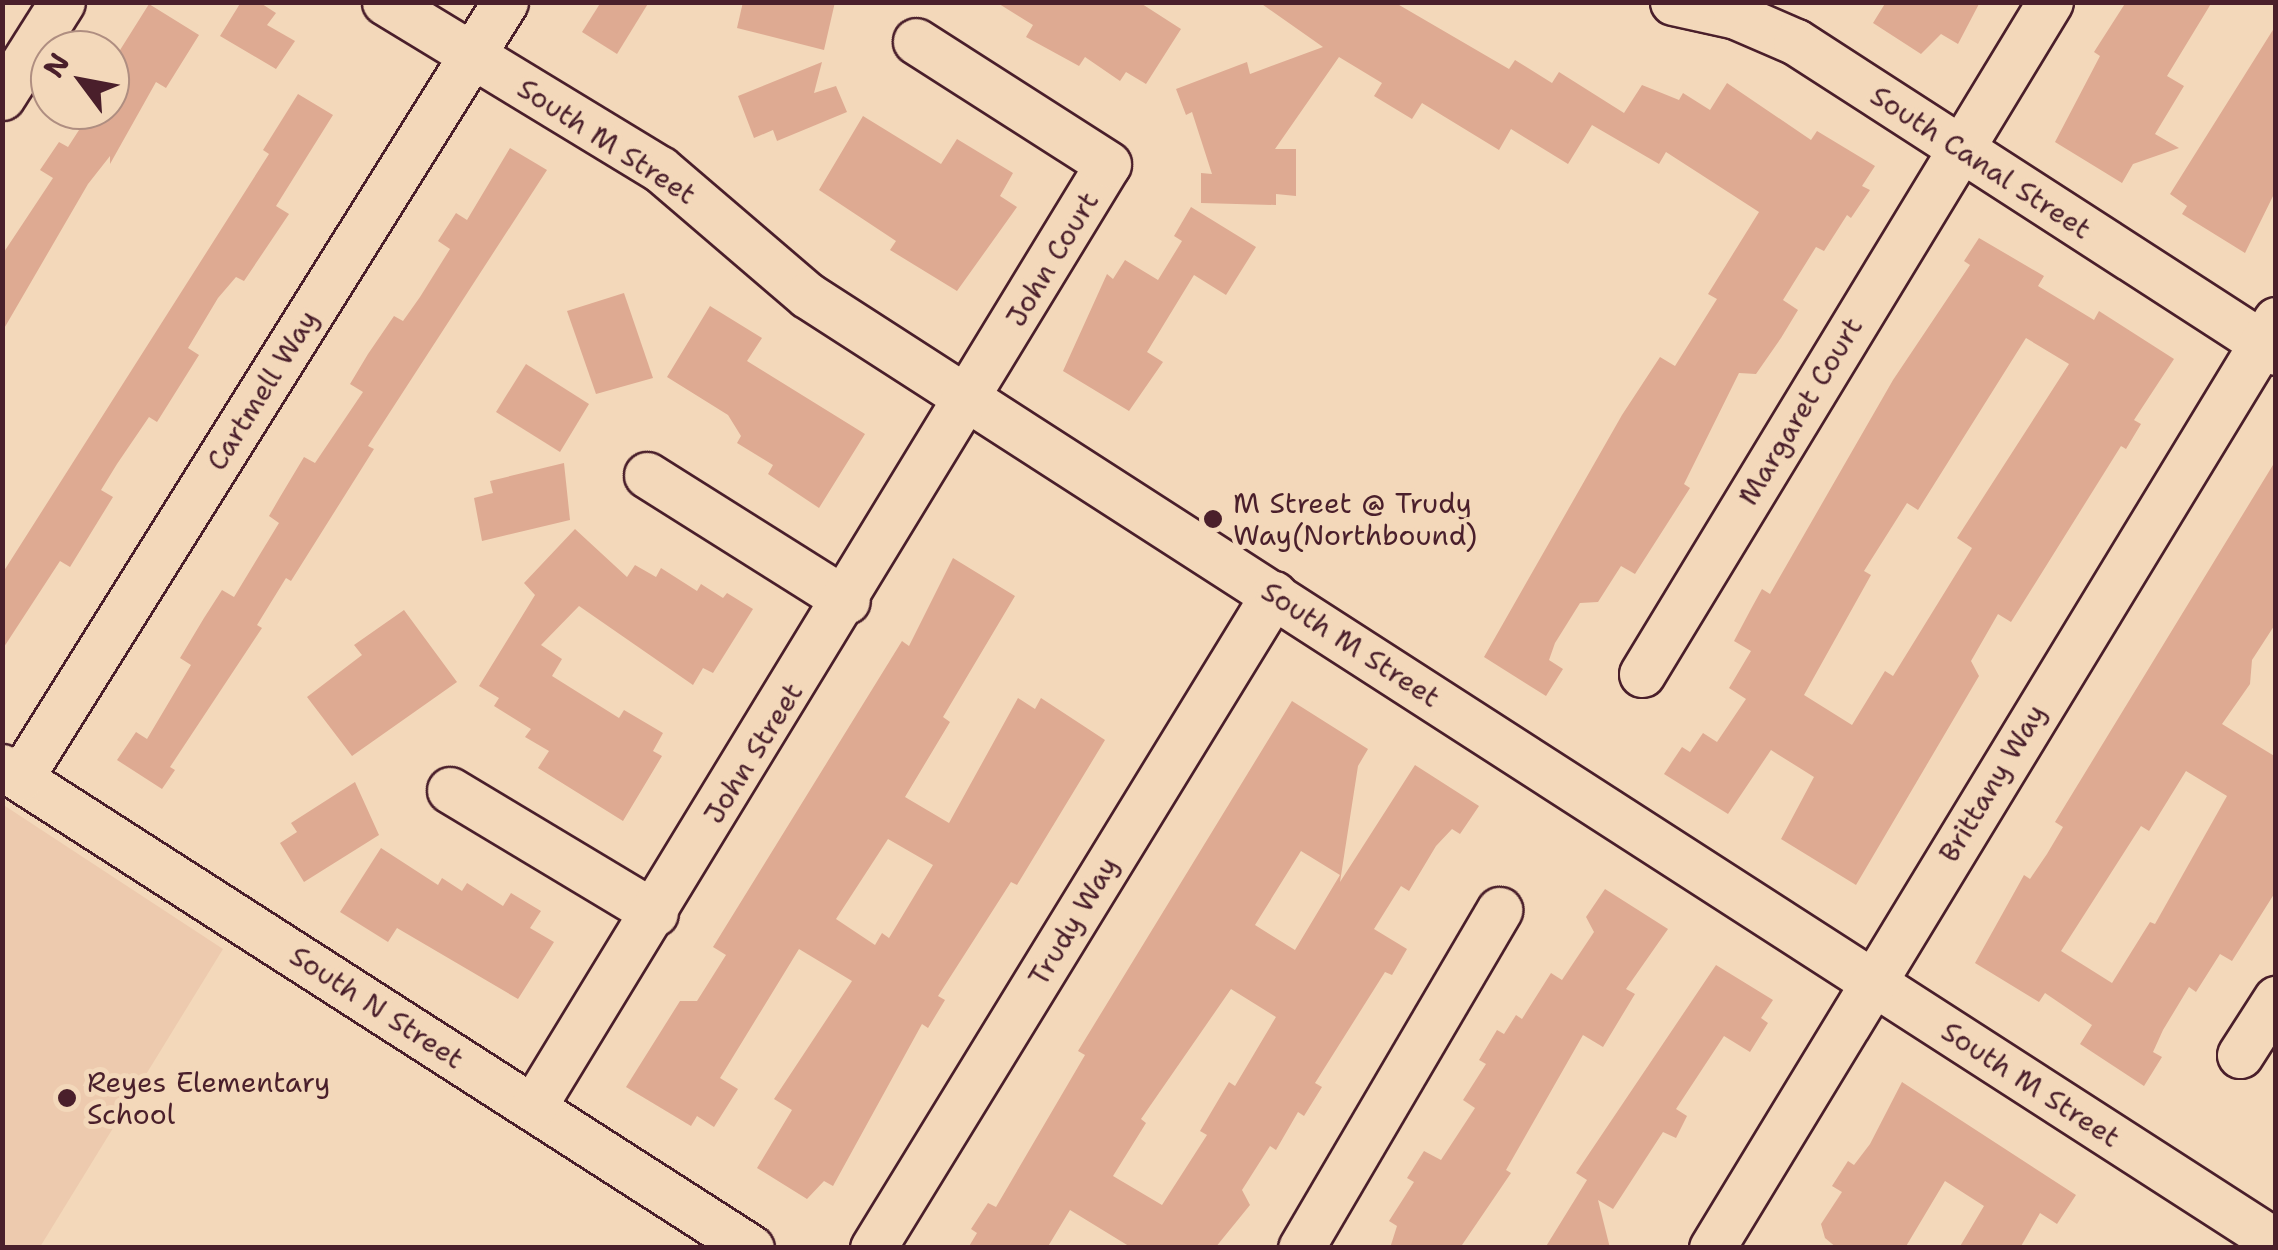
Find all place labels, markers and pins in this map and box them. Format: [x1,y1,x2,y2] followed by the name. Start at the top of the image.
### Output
[1233,486,1477,552] place label: M Street @ Trudy Way(Northbound)
[1202,508,1224,530] marker: M Street @ Trudy Way(Northbound)
[87,1065,330,1131] place label: Reyes Elementary School
[56,1087,78,1109] marker: Reyes Elementary School

